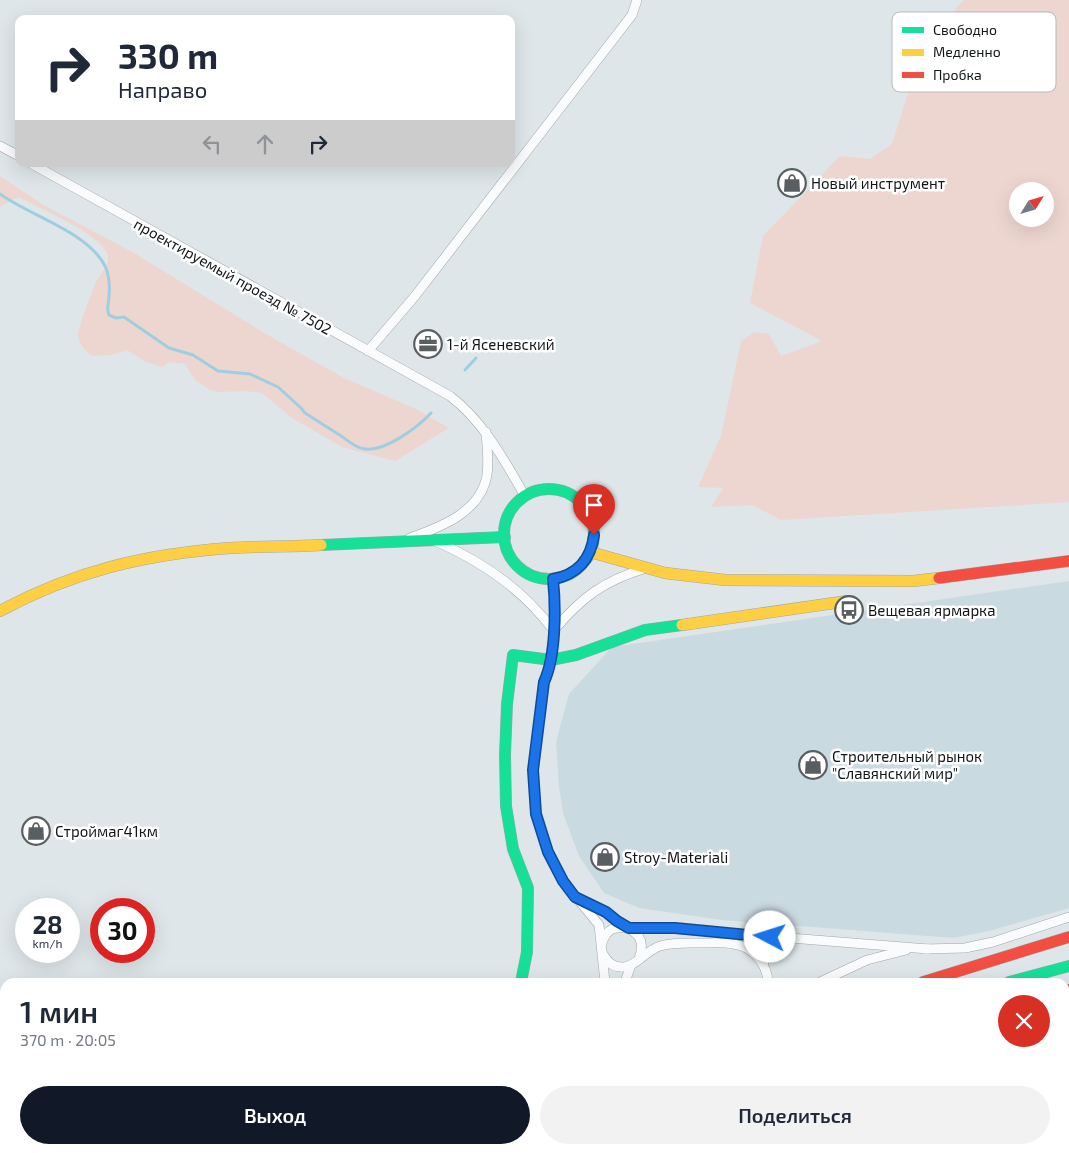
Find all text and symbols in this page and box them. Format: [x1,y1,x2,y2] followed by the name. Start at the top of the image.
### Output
[892,12,1056,92] legend
[933,21,997,38] text: Свободно
[118,34,218,76] text: 330 m
[35,35,100,100] icon: right
[933,43,1001,60] text: Медленно
[933,66,982,83] text: Пробка
[118,76,207,102] text: Направо
[198,130,226,158] icon: left
[251,130,279,158] icon: ahead
[304,130,332,158] icon: right
[777,168,807,198] shop icon: Новый инструмент
[811,174,945,193] place label: Новый инструмент
[1009,182,1054,228] north arrow
[1009,182,1054,227] map controls
[131,214,335,339] street label: проектируемый проезд № 7502
[413,329,443,359] office icon: 1-й Ясеневский
[447,335,555,353] place label: 1-й Ясеневский
[573,484,615,535] pin
[580,491,608,519] icon: arrive
[834,595,864,625] bus stop icon: Вещевая ярмарка
[868,601,995,619] place label: Вещевая ярмарка
[832,747,982,782] place label: Строительный рынок "Славянский мир"
[798,750,828,780] shop icon: Строительный рынок "Славянский мир"
[21,816,51,846] shop icon: Строймаг41км
[55,822,158,840] place label: Строймаг41км
[590,842,620,872] shop icon: Stroy-Materiali
[624,848,728,866] place label: Stroy-Materiali
[90,898,155,963] speed limit sign: 30
[32,909,63,939] text: 28
[743,910,795,962] position arrow
[33,936,62,950] text: km/h
[20,993,98,1029] text: 1 мин
[998,995,1050,1047] button: close
[20,1030,116,1049] text: 370 m · 20:05
[20,1086,530,1144] button: Выход
[540,1086,1050,1144] button: Поделиться

